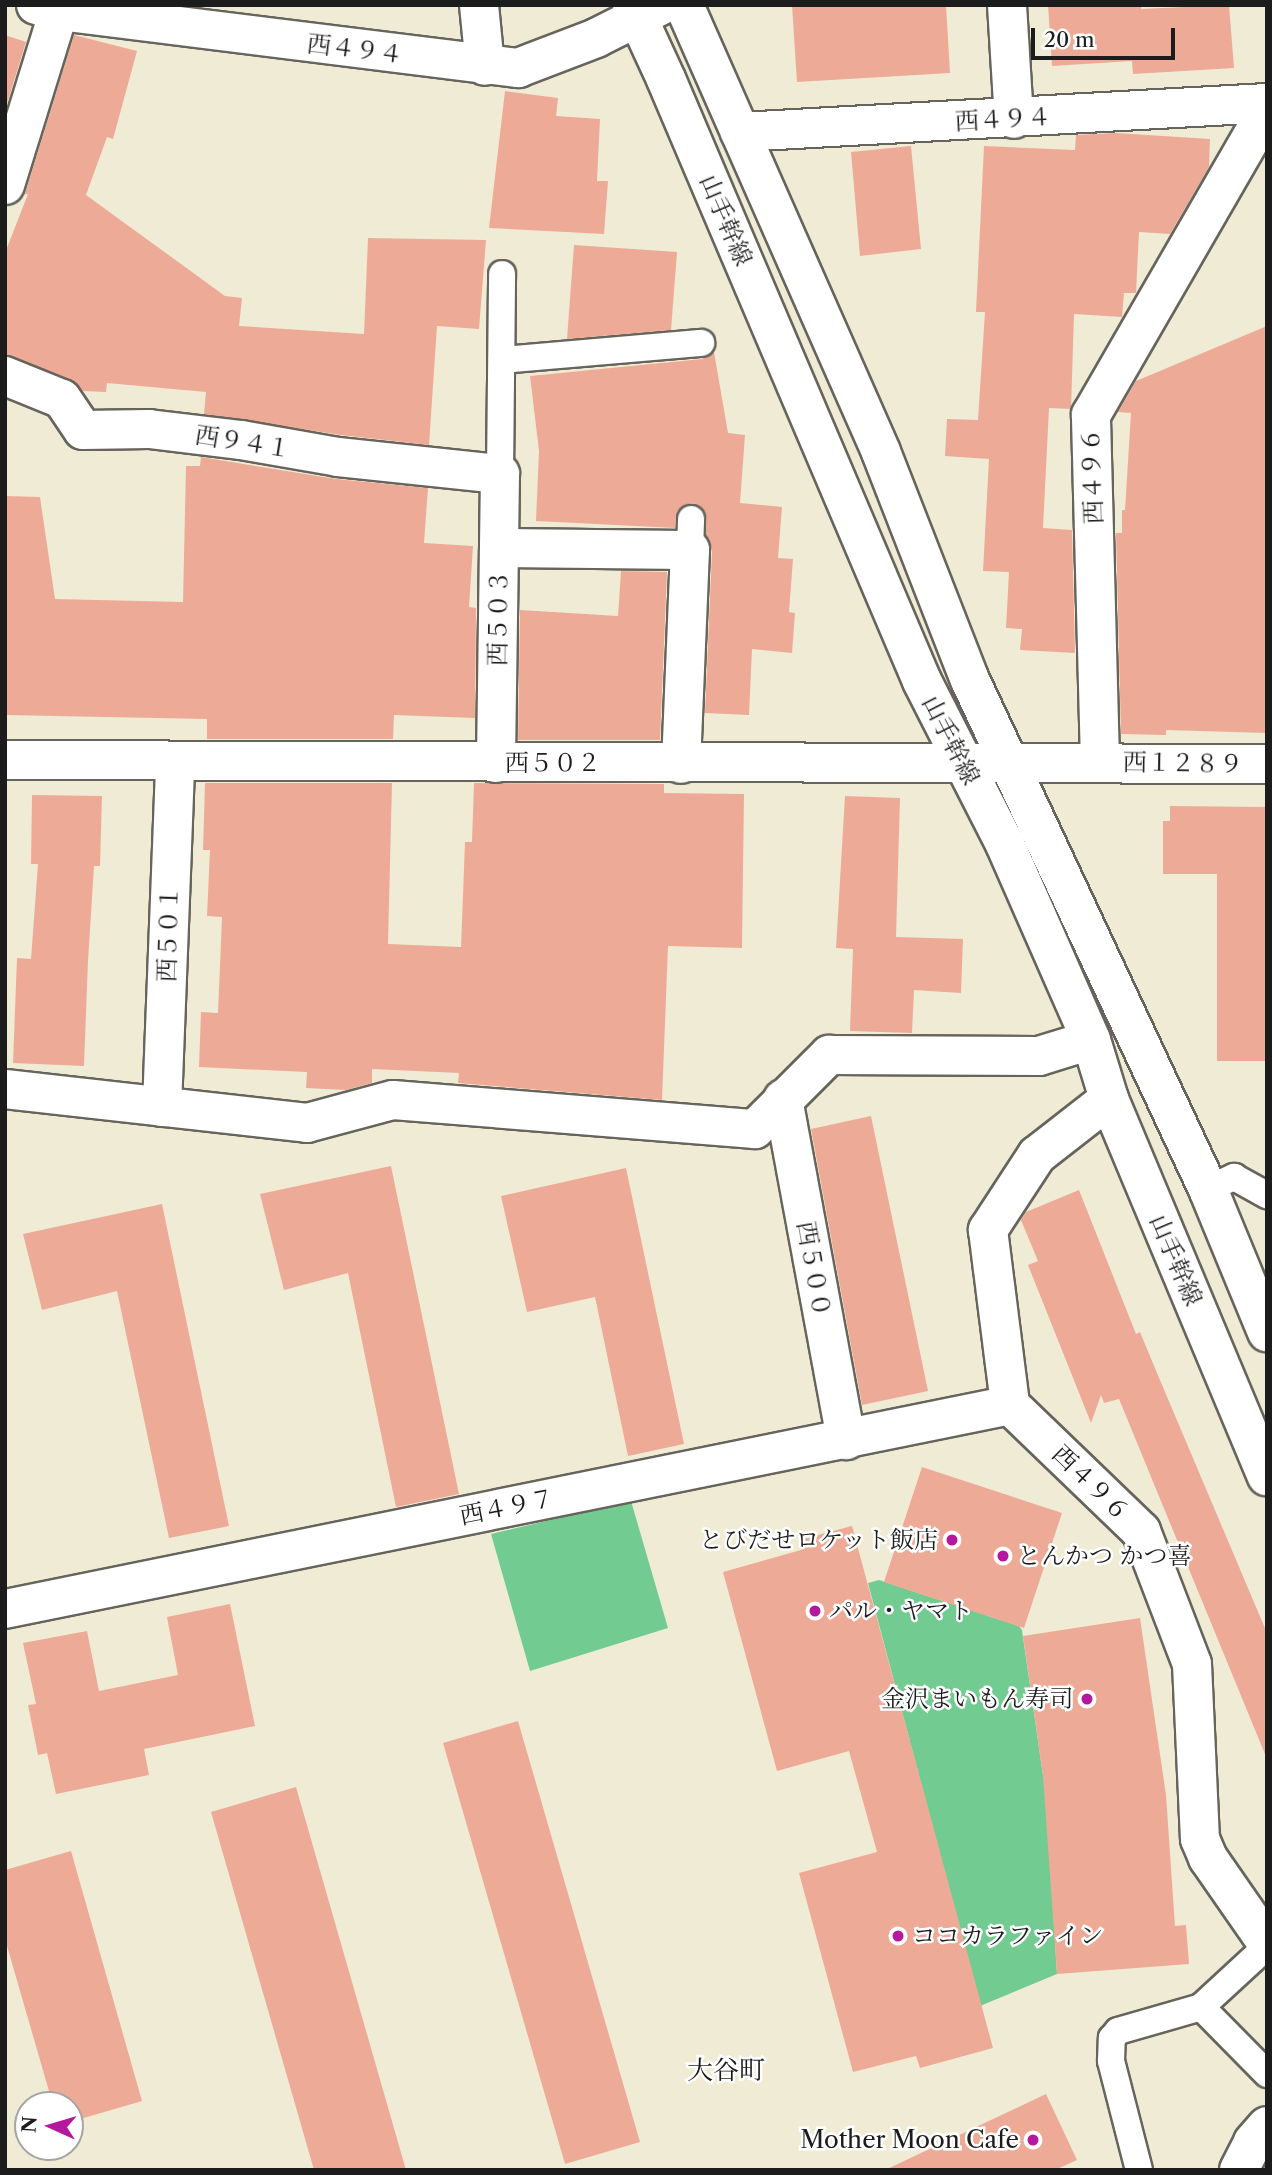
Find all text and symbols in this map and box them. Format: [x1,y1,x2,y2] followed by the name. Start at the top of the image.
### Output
[1034,14,1178,58] scale bar
[1044,27,1095,52] text: 20 m
[306,29,404,69] street label: 西４９４
[954,102,1052,136] street label: 西４９４
[694,170,758,270] street label: 山手幹線
[193,420,293,464] street label: 西９４１
[1076,428,1108,524] street label: 西４９６
[483,570,513,666] street label: 西５０３
[916,691,986,789] street label: 山手幹線
[1123,748,1243,778] street label: 西１２８９
[505,749,601,777] street label: 西５０２
[152,886,184,982] street label: 西５０１
[1144,1210,1208,1310] street label: 山手幹線
[791,1219,837,1319] street label: 西５００
[1046,1439,1136,1527] street label: 西４９６
[457,1484,557,1530] street label: 西４９７
[698,1526,938,1554] place label: とびだせロケット飯店
[944,1532,960,1548] marker: とびだせロケット飯店
[1017,1542,1191,1570] place label: とんかつ かつ喜
[995,1548,1011,1564] marker: とんかつ かつ喜
[829,1597,973,1625] place label: パル・ヤマト
[807,1603,823,1619] marker: パル・ヤマト
[881,1685,1073,1713] place label: 金沢まいもん寿司
[1079,1691,1095,1707] marker: 金沢まいもん寿司
[912,1922,1104,1950] place label: ココカラファイン
[890,1928,906,1944] marker: ココカラファイン
[687,2055,765,2087] district label: 大谷町
[14,2091,84,2161] north arrow
[17,2116,42,2134] text: N
[800,2126,1019,2154] place label: Mother Moon Cafe
[1025,2132,1041,2148] marker: Mother Moon Cafe

